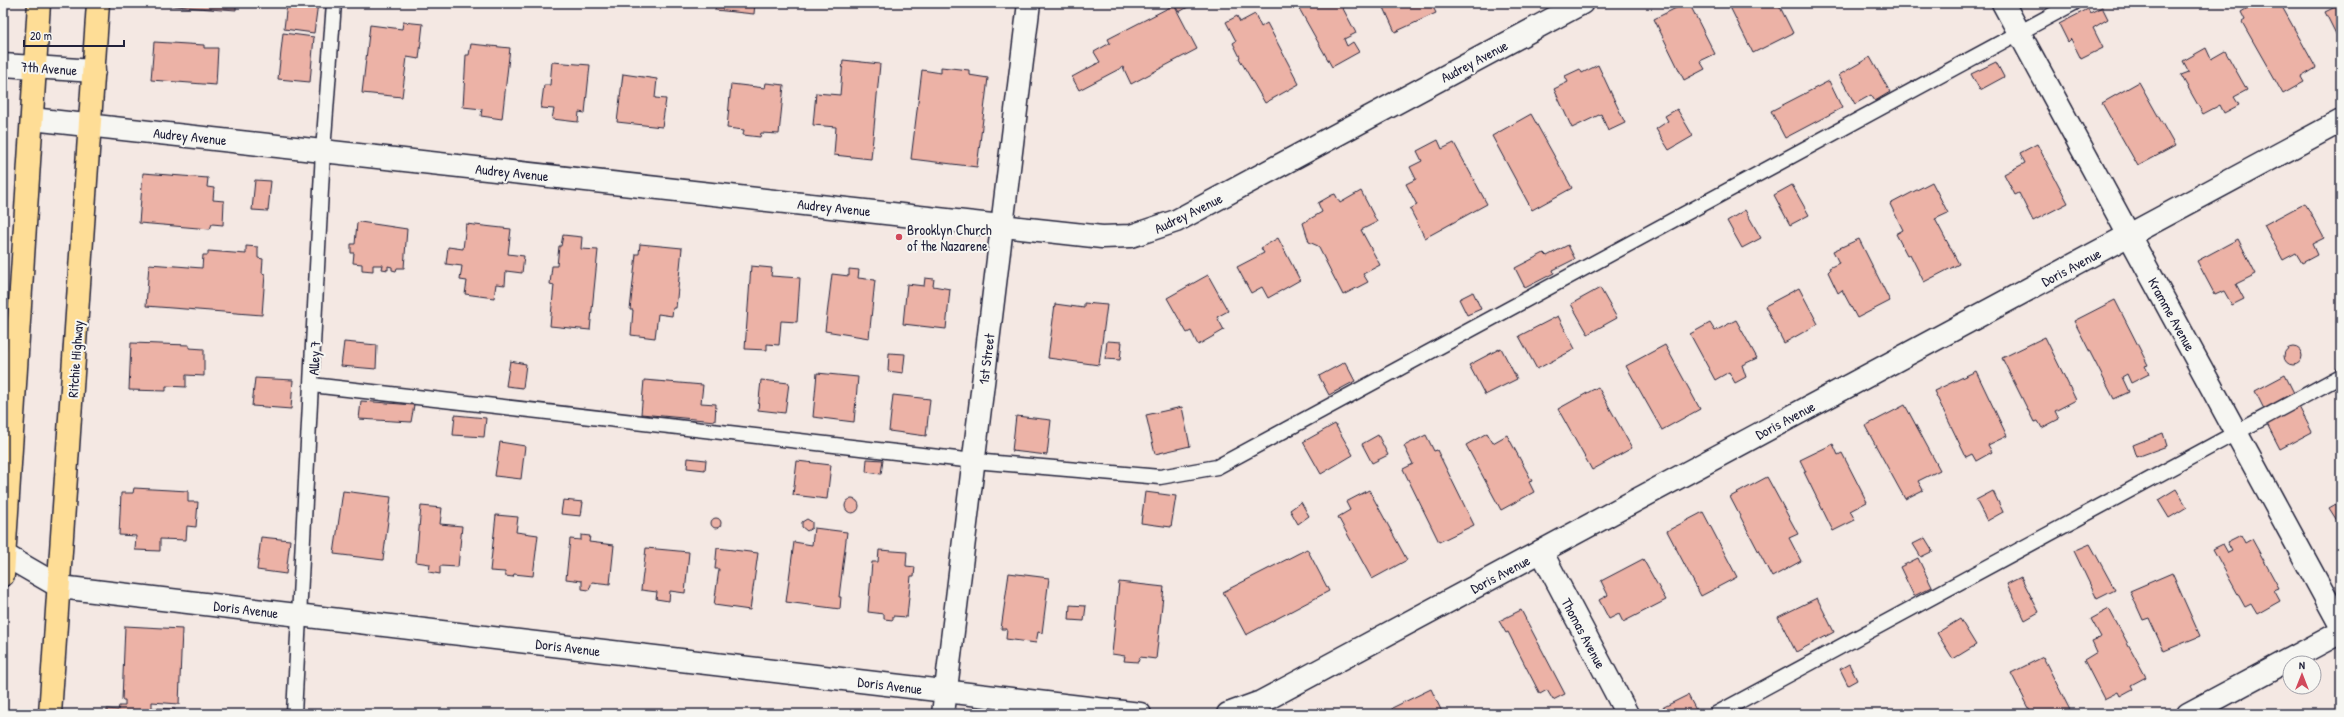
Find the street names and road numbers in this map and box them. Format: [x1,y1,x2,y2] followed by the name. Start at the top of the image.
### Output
[1437,35,1512,88] street label: Audrey Avenue
[20,57,78,79] street label: 7th Avenue
[152,123,228,150] street label: Audrey Avenue
[474,159,550,186] street label: Audrey Avenue
[1151,188,1226,239] street label: Audrey Avenue
[796,194,872,221] street label: Audrey Avenue
[2038,243,2105,291] street label: Doris Avenue
[2144,274,2200,355] street label: Kramme Avenue
[63,320,88,398] street label: Ritchie Highway
[973,332,999,386] street label: 1st Street
[304,340,325,376] street label: Alley 7
[1752,396,1819,444] street label: Doris Avenue
[1467,550,1534,598] street label: Doris Avenue
[1557,594,1611,672] street label: Thomas Avenue
[213,596,280,622] street label: Doris Avenue
[535,634,602,660] street label: Doris Avenue
[857,672,924,698] street label: Doris Avenue

